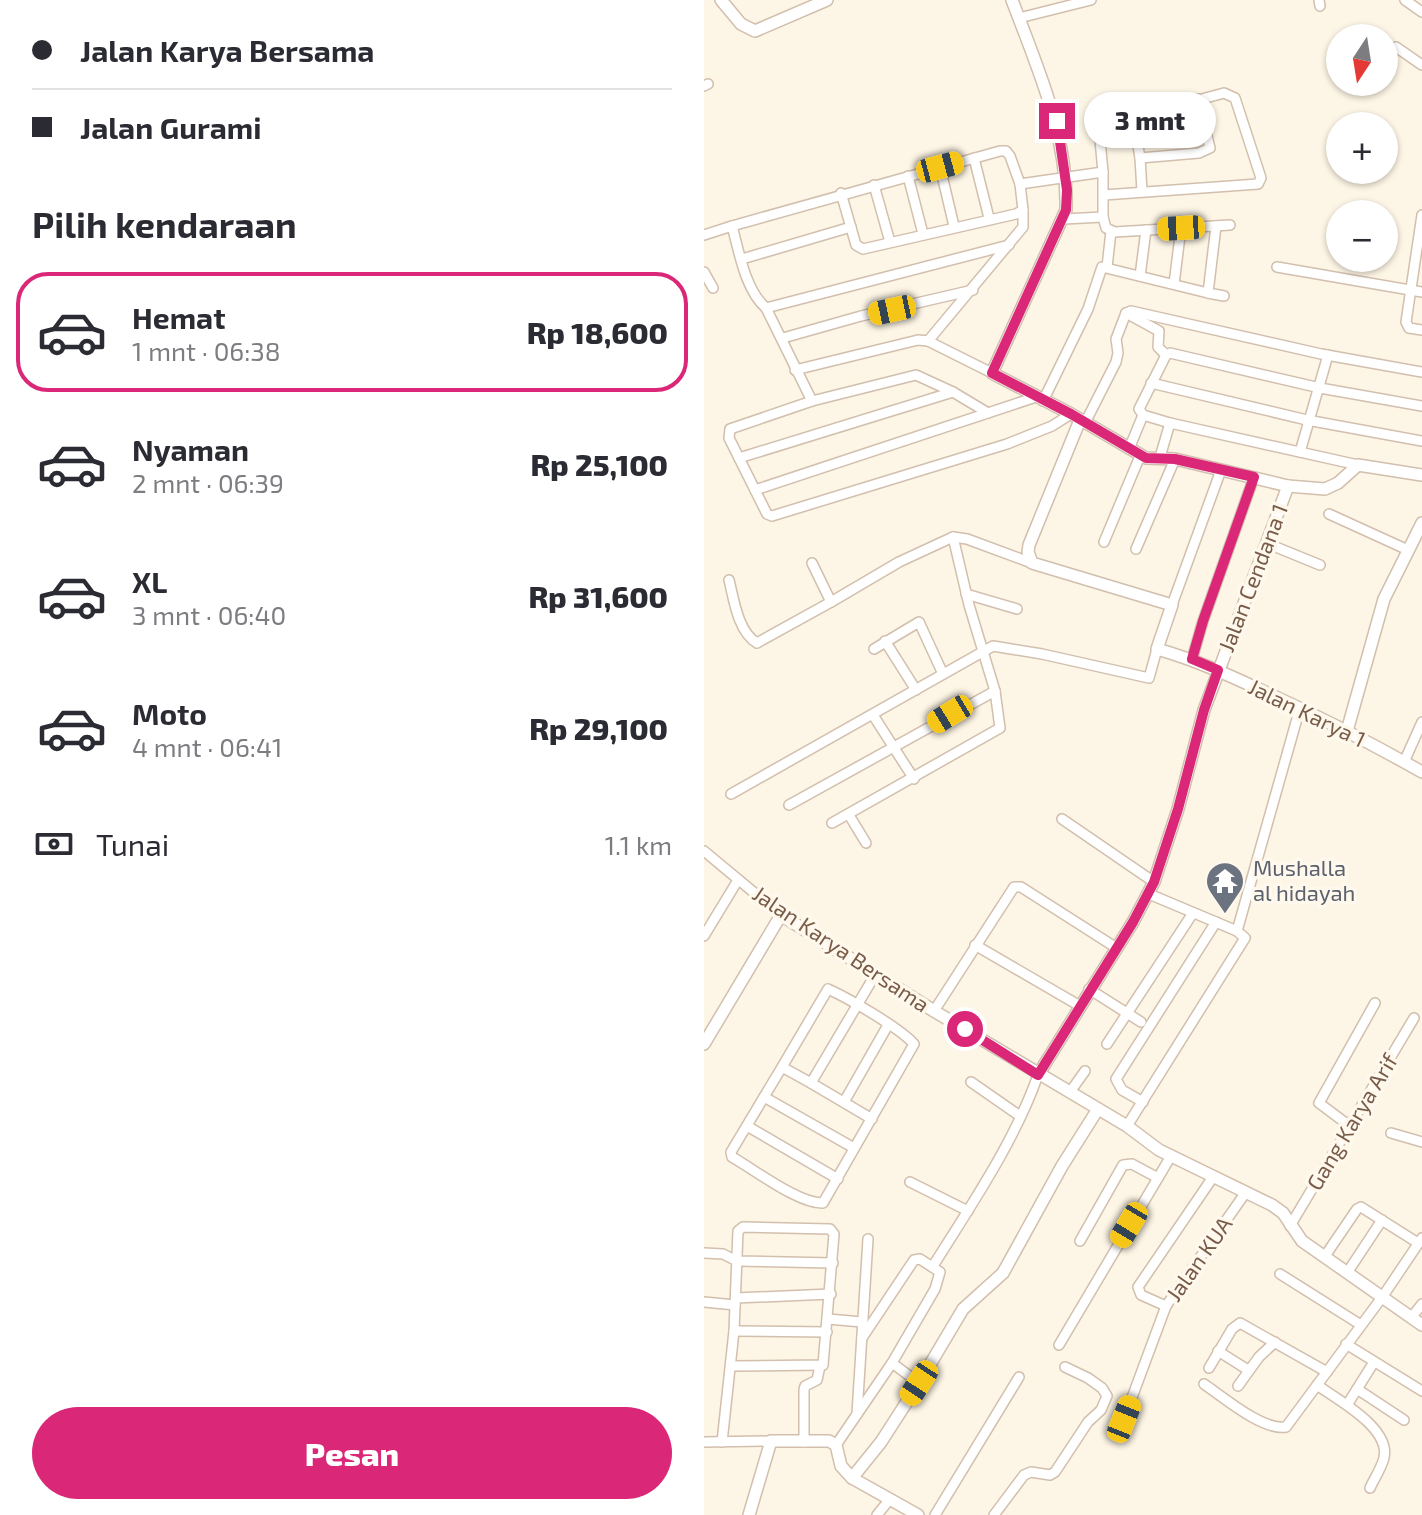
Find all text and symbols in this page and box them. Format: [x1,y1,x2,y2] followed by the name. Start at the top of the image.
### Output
[1326,24,1398,96] north arrow
[1326,24,1398,272] map controls
[80,32,374,68] text: Jalan Karya Bersama
[1085,93,1217,149] callout: 3 mnt
[1039,103,1075,139] route end
[1115,104,1185,135] text: 3 mnt
[80,109,261,145] text: Jalan Gurami
[1326,112,1398,184] button: +
[914,149,966,185] car
[1326,200,1398,272] button: −
[32,202,297,245] text: Pilih kendaraan
[1156,215,1206,241] car
[866,293,918,327] car
[36,296,108,368] icon: car
[132,299,225,335] text: Hemat
[527,314,668,350] text: Rp 18,600
[132,335,281,366] text: 1 mnt · 06:38
[36,428,108,500] icon: car
[132,431,249,467] text: Nyaman
[530,446,668,482] text: Rp 25,100
[132,467,284,498] text: 2 mnt · 06:39
[1212,500,1292,655] street label: Jalan Cendana 1
[36,560,108,632] icon: car
[132,563,167,599] text: XL
[528,578,668,614] text: Rp 31,600
[132,599,286,630] text: 3 mnt · 06:40
[1245,673,1370,752] street label: Jalan Karya 1
[923,691,977,737] car
[36,692,108,764] icon: car
[132,695,207,731] text: Moto
[529,710,668,746] text: Rp 29,100
[132,731,282,762] text: 4 mnt · 06:41
[32,822,76,866] icon: cash
[96,826,169,862] text: Tunai
[605,829,672,860] text: 1.1 km
[1253,854,1355,905] place label: Mushalla al hidayah
[1204,860,1246,915] temple icon: Mushalla al hidayah
[748,879,935,1017] street label: Jalan Karya Bersama
[947,1011,983,1047] route start
[1300,1048,1402,1194] street label: Gang Karya Arif
[1106,1198,1152,1252] car
[1160,1211,1237,1306] street label: Jalan KUA
[896,1356,942,1410] car
[1104,1392,1144,1446] car
[32,1407,672,1499] button: Pesan

